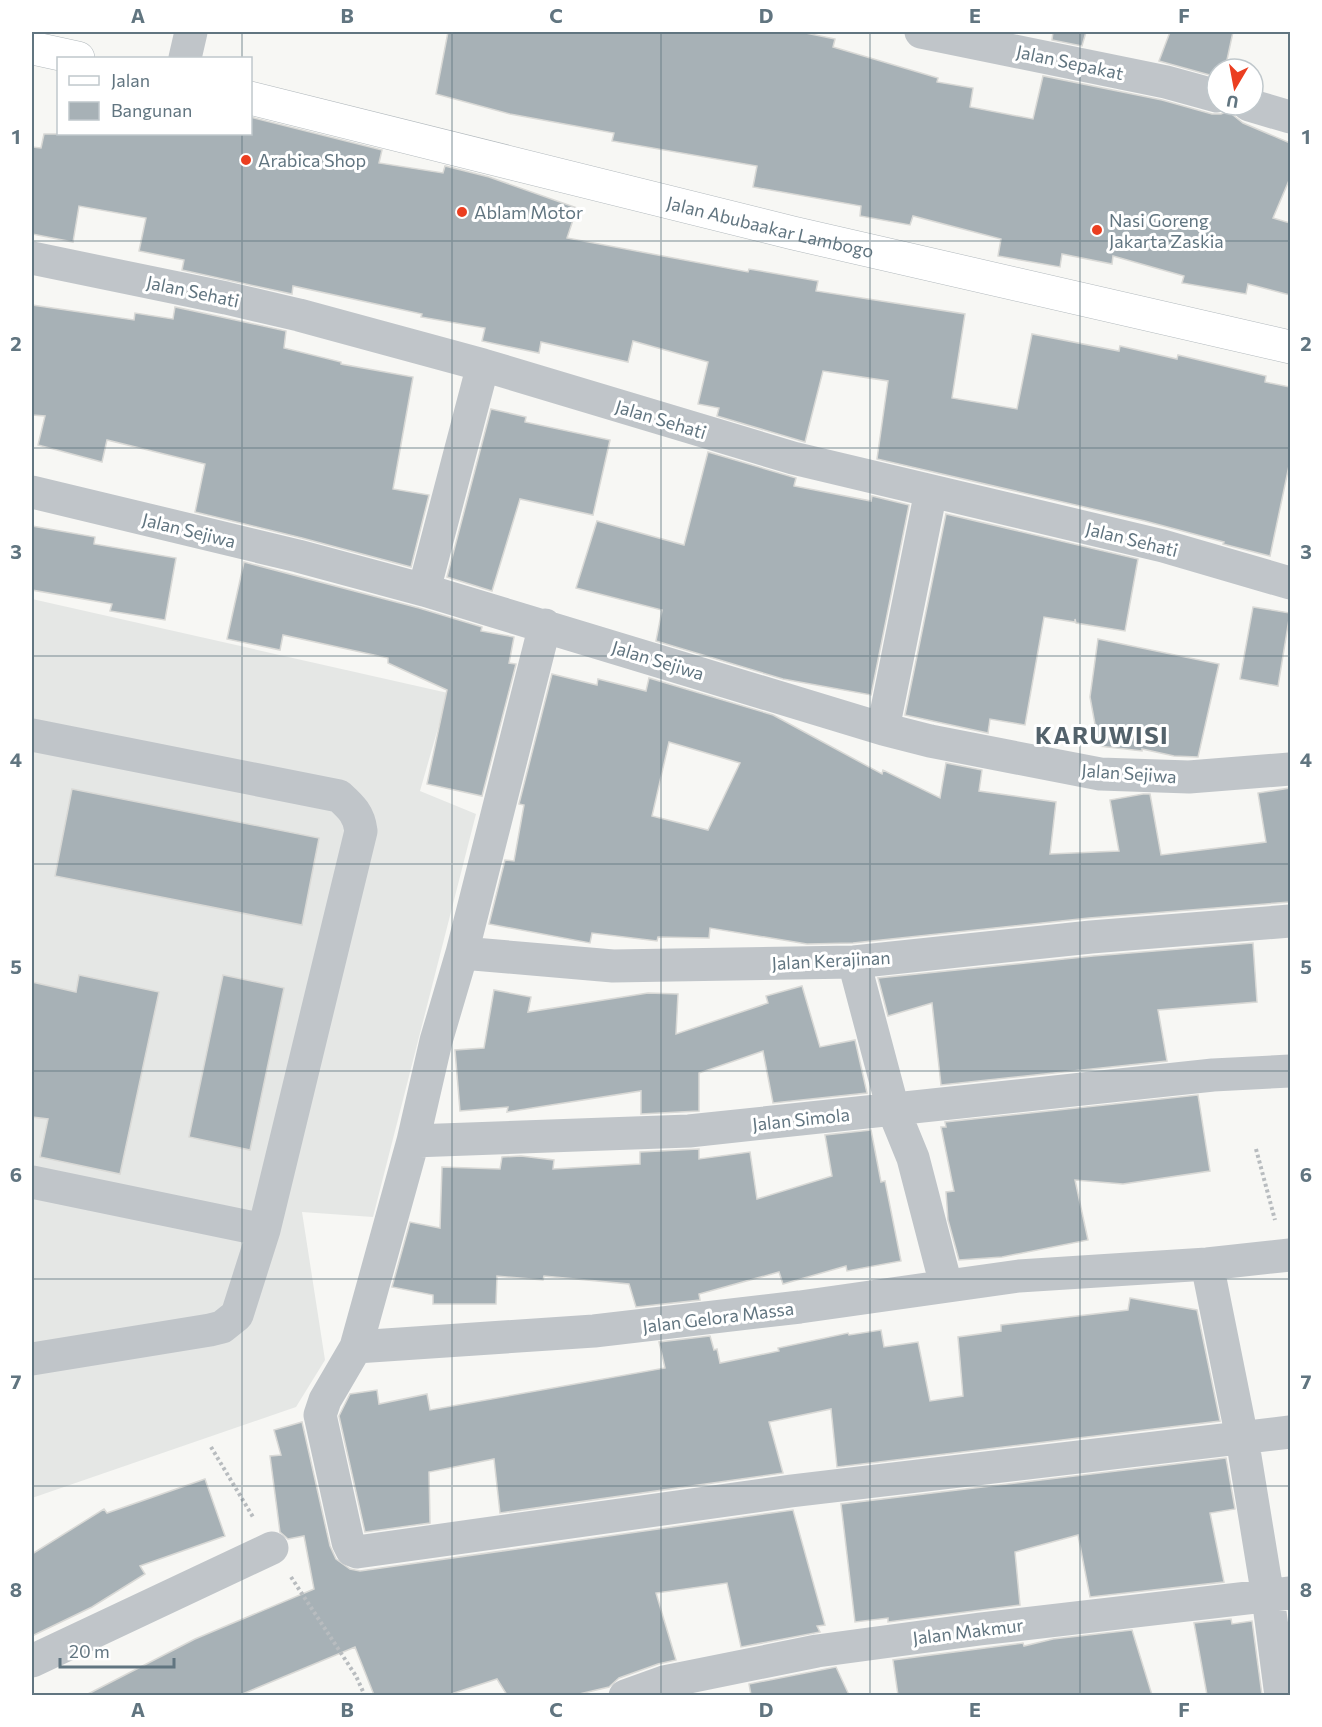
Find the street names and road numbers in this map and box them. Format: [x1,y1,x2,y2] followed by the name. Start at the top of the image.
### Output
[1014,40,1126,84] street label: Jalan Sepakat
[665,191,876,262] street label: Jalan Abubaakar Lambogo
[145,270,241,312] street label: Jalan Sehati
[613,395,709,443] street label: Jalan Sehati
[140,508,238,552] street label: Jalan Sejiwa
[1084,517,1180,561] street label: Jalan Sehati
[609,636,707,684] street label: Jalan Sejiwa
[1081,759,1177,787] street label: Jalan Sejiwa
[771,946,891,974] street label: Jalan Kerajinan
[751,1103,851,1135] street label: Jalan Simola
[641,1297,795,1337] street label: Jalan Gelora Massa
[911,1613,1025,1649] street label: Jalan Makmur

